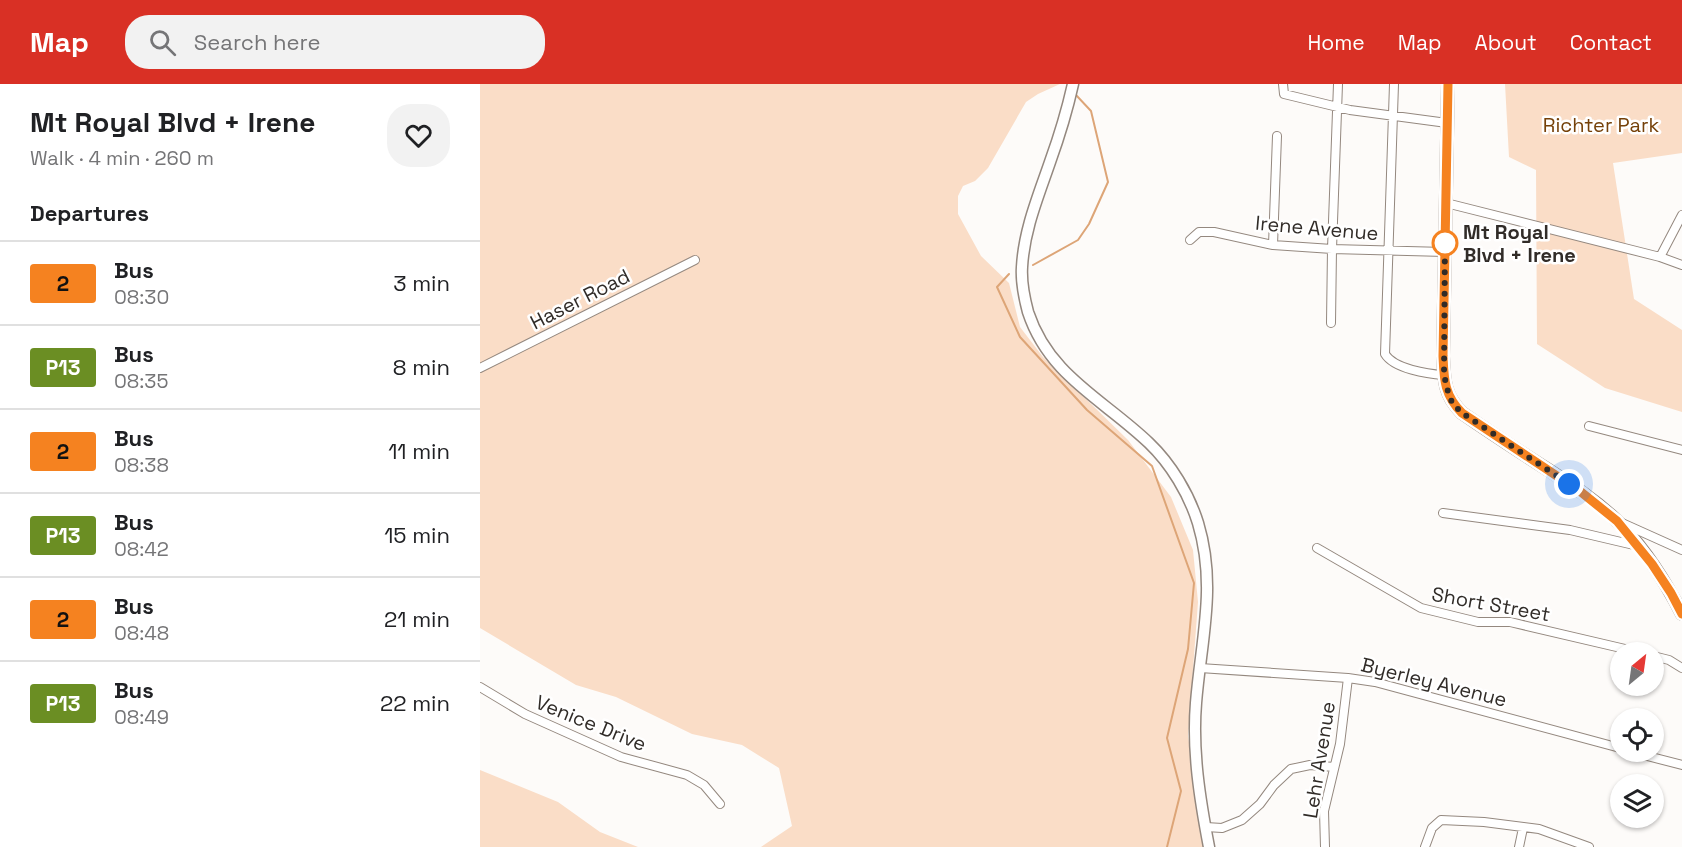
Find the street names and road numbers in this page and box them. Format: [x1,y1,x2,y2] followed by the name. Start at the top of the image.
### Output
[1254,210,1380,246] street label: Irene Avenue
[526,263,634,335] street label: Haser Road
[1430,581,1552,627] street label: Short Street
[1358,651,1510,713] street label: Byerley Avenue
[532,689,650,757] street label: Venice Drive
[1297,700,1341,820] street label: Lehr Avenue

